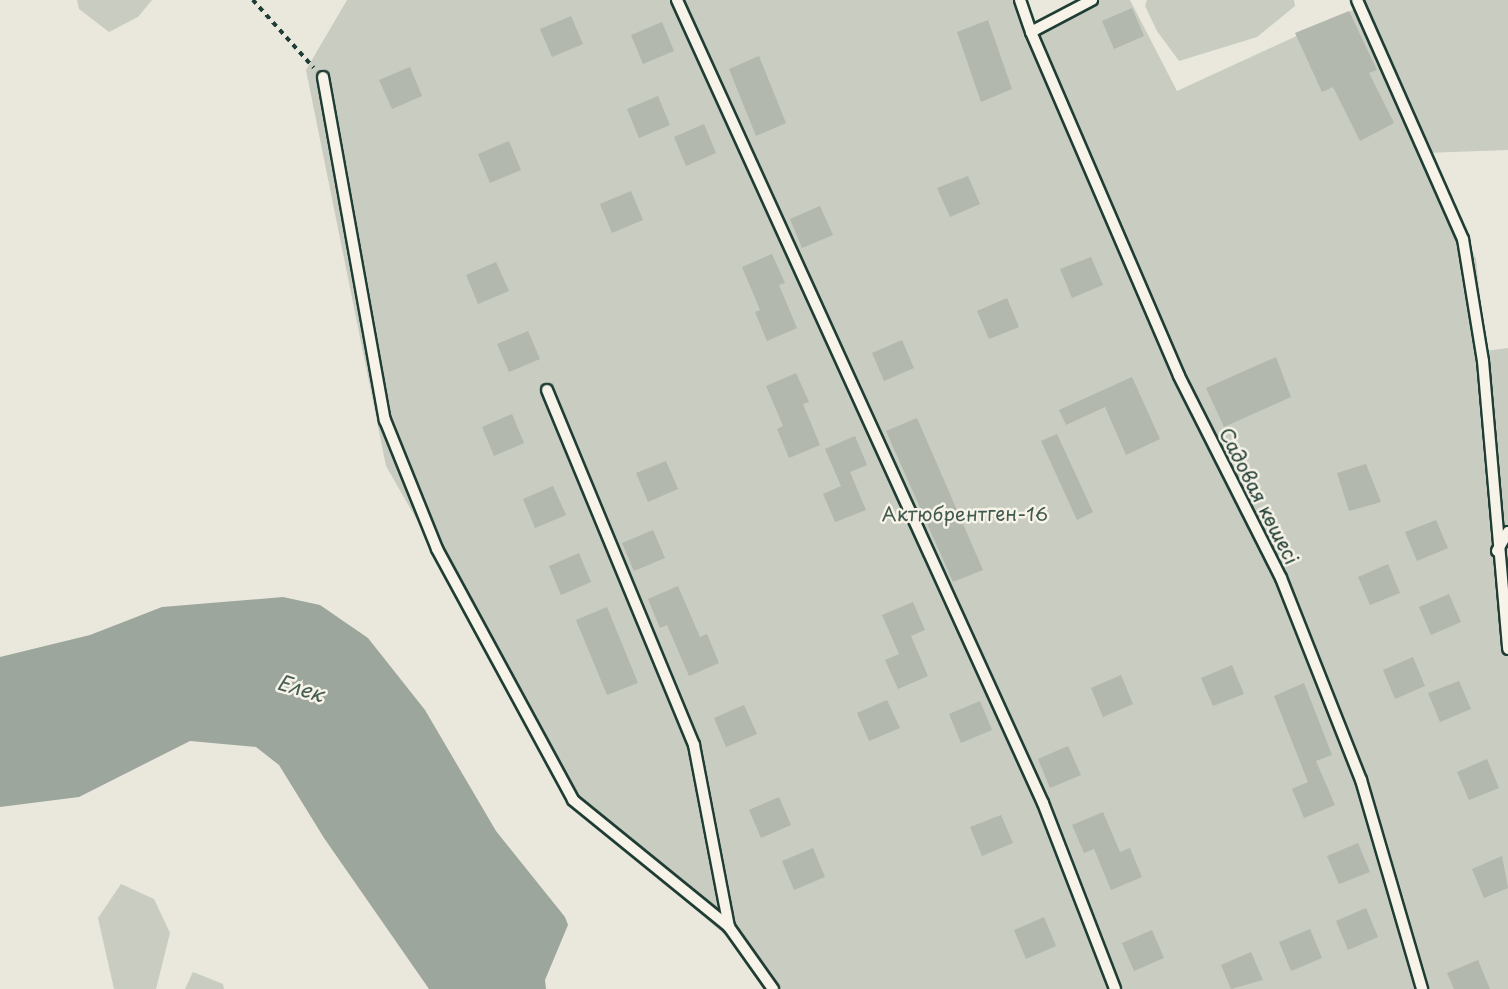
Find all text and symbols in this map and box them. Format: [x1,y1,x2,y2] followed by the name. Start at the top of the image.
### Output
[1215,424,1303,568] street label: Садовая көшесі
[882,503,1048,525] park label: Актюбрентген-16
[275,668,327,706] water label: Елек

